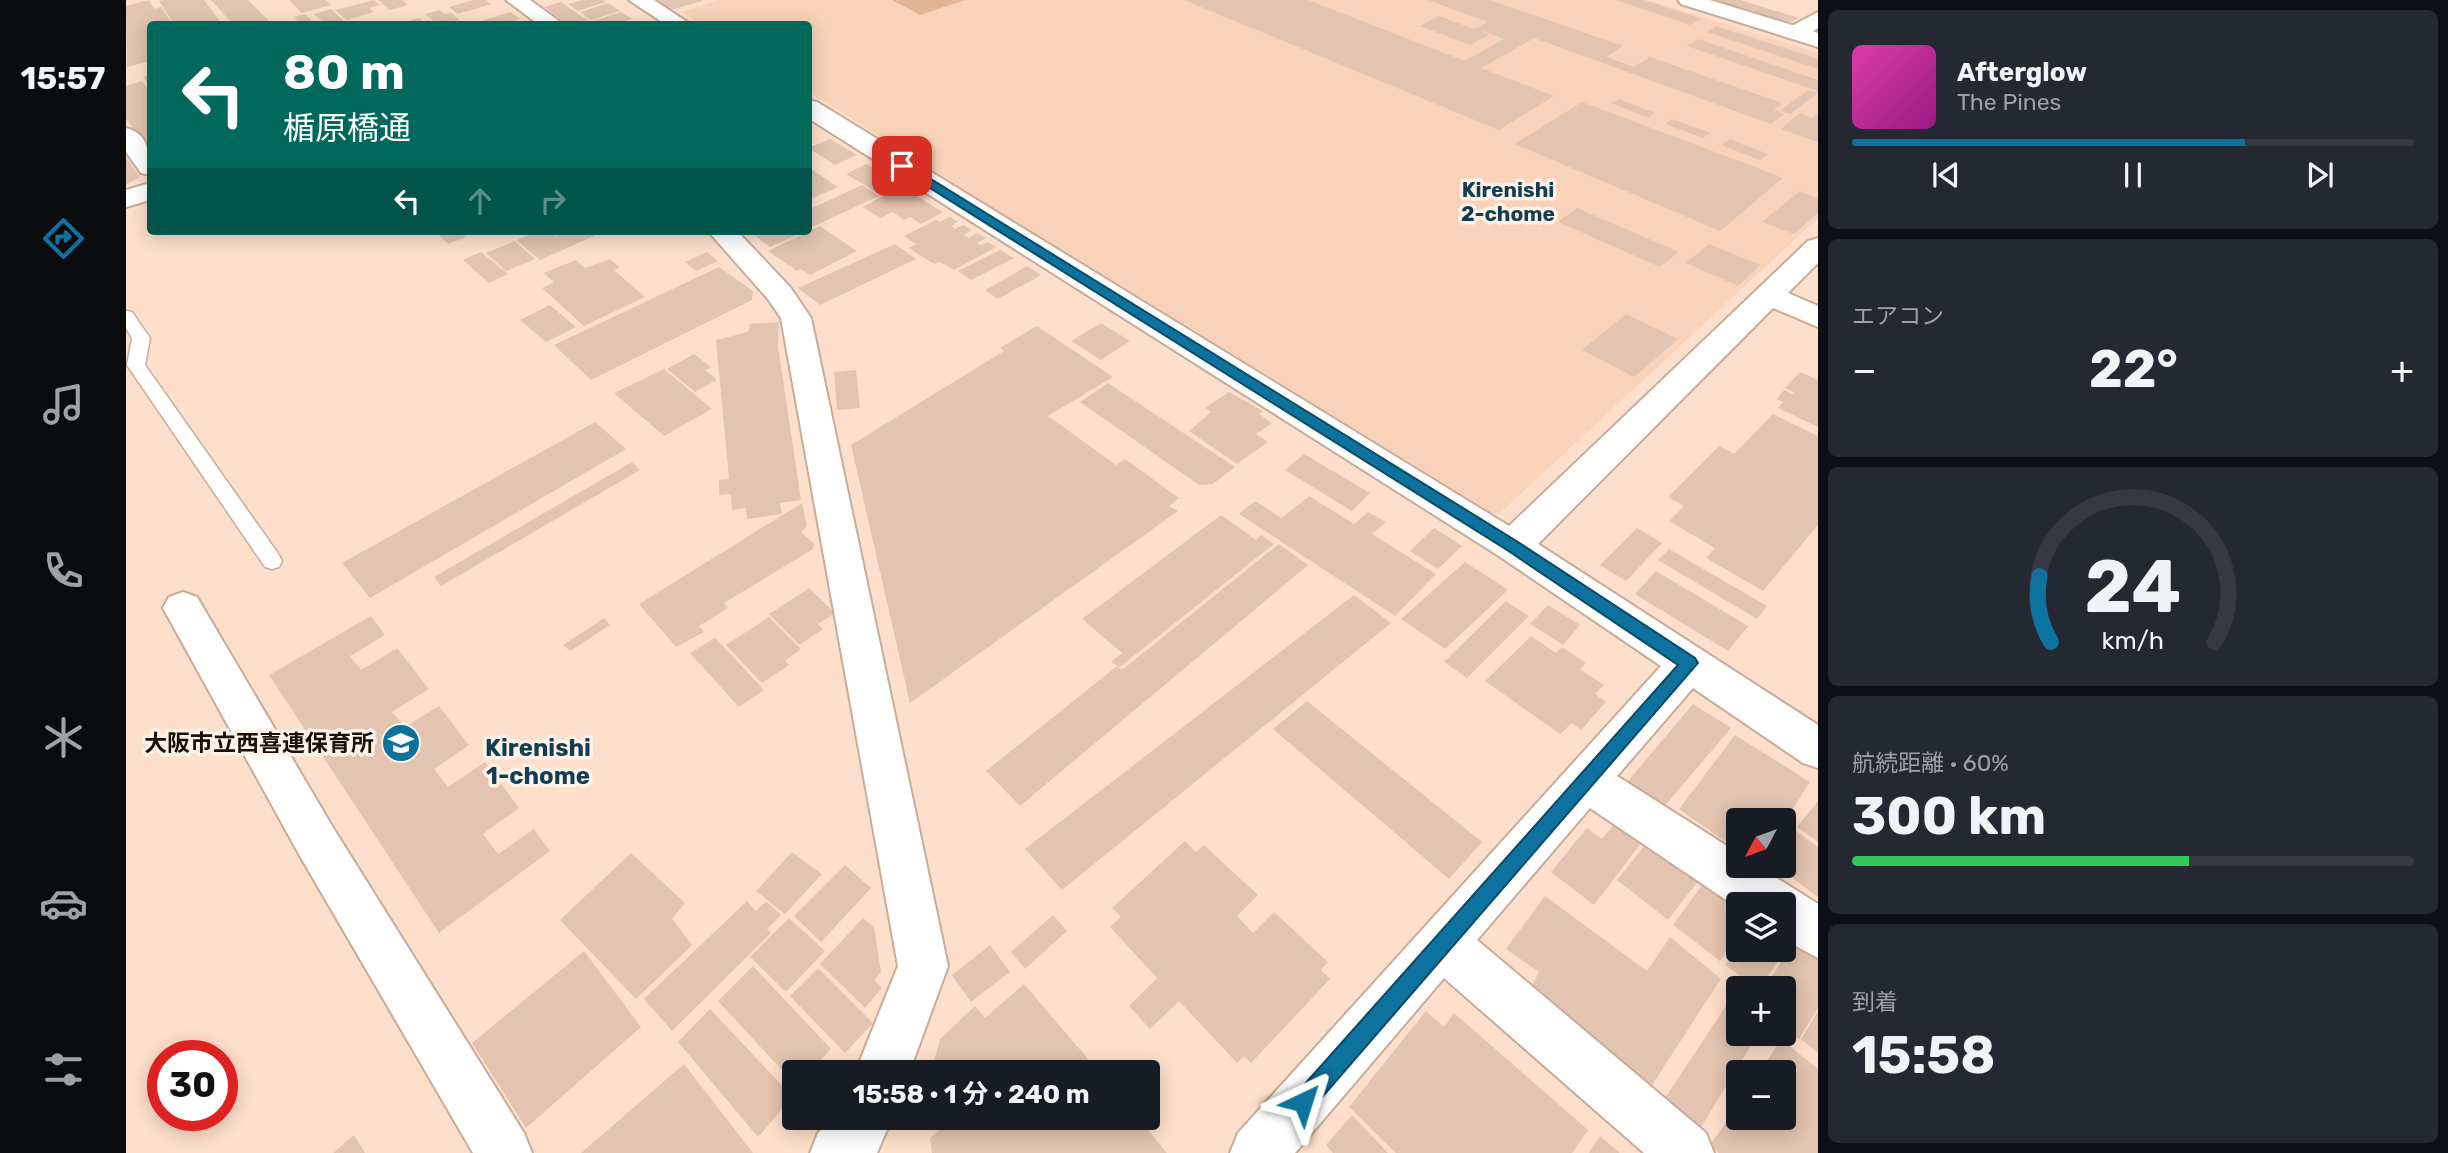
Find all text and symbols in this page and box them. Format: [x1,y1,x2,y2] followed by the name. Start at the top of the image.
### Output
[283,43,405,101] text: 80 m
[168,49,259,140] icon: left
[1957,57,2087,88] text: Afterglow
[21,59,105,97] text: 15:57
[1957,88,2061,116] text: The Pines
[283,109,411,147] text: 楯原橋通
[872,136,932,196] pin
[883,147,921,185] icon: arrive
[1927,156,1965,194] icon: previous
[2114,156,2152,194] icon: pause
[2301,156,2339,194] icon: next
[1461,177,1555,226] district label: Kirenishi 2-chome
[388,182,426,220] icon: left
[461,182,499,220] icon: ahead
[534,182,572,220] icon: right
[39,214,88,263] icon: directions
[1852,302,1944,330] text: エアコン
[2089,338,2178,400] text: 22°
[1852,347,1877,393] text: −
[2390,347,2414,393] text: +
[39,380,88,429] icon: music
[2085,545,2181,631] text: 24
[39,546,88,595] icon: phone
[2102,626,2164,655] text: km/h
[39,713,88,762] icon: climate
[380,722,422,764] school or university icon: 大阪市立西喜連保育所
[144,729,374,757] place label: 大阪市立西喜連保育所
[485,734,591,790] district label: Kirenishi 1-chome
[1852,749,2009,777] text: 航続距離 · 60%
[1852,785,2046,847] text: 300 km
[1726,808,1796,878] north arrow
[1726,808,1796,1130] map controls
[39,879,88,928] icon: car
[1726,892,1796,962] button: layers
[1726,976,1796,1046] button: +
[1852,988,1898,1016] text: 到着
[1852,1024,1995,1086] text: 15:58
[147,1040,238,1131] speed limit sign: 30
[39,1045,88,1094] icon: filters
[1726,1060,1796,1130] button: −
[1266,1065,1340,1139] position arrow
[852,1079,1090,1110] text: 15:58 · 1 分 · 240 m

